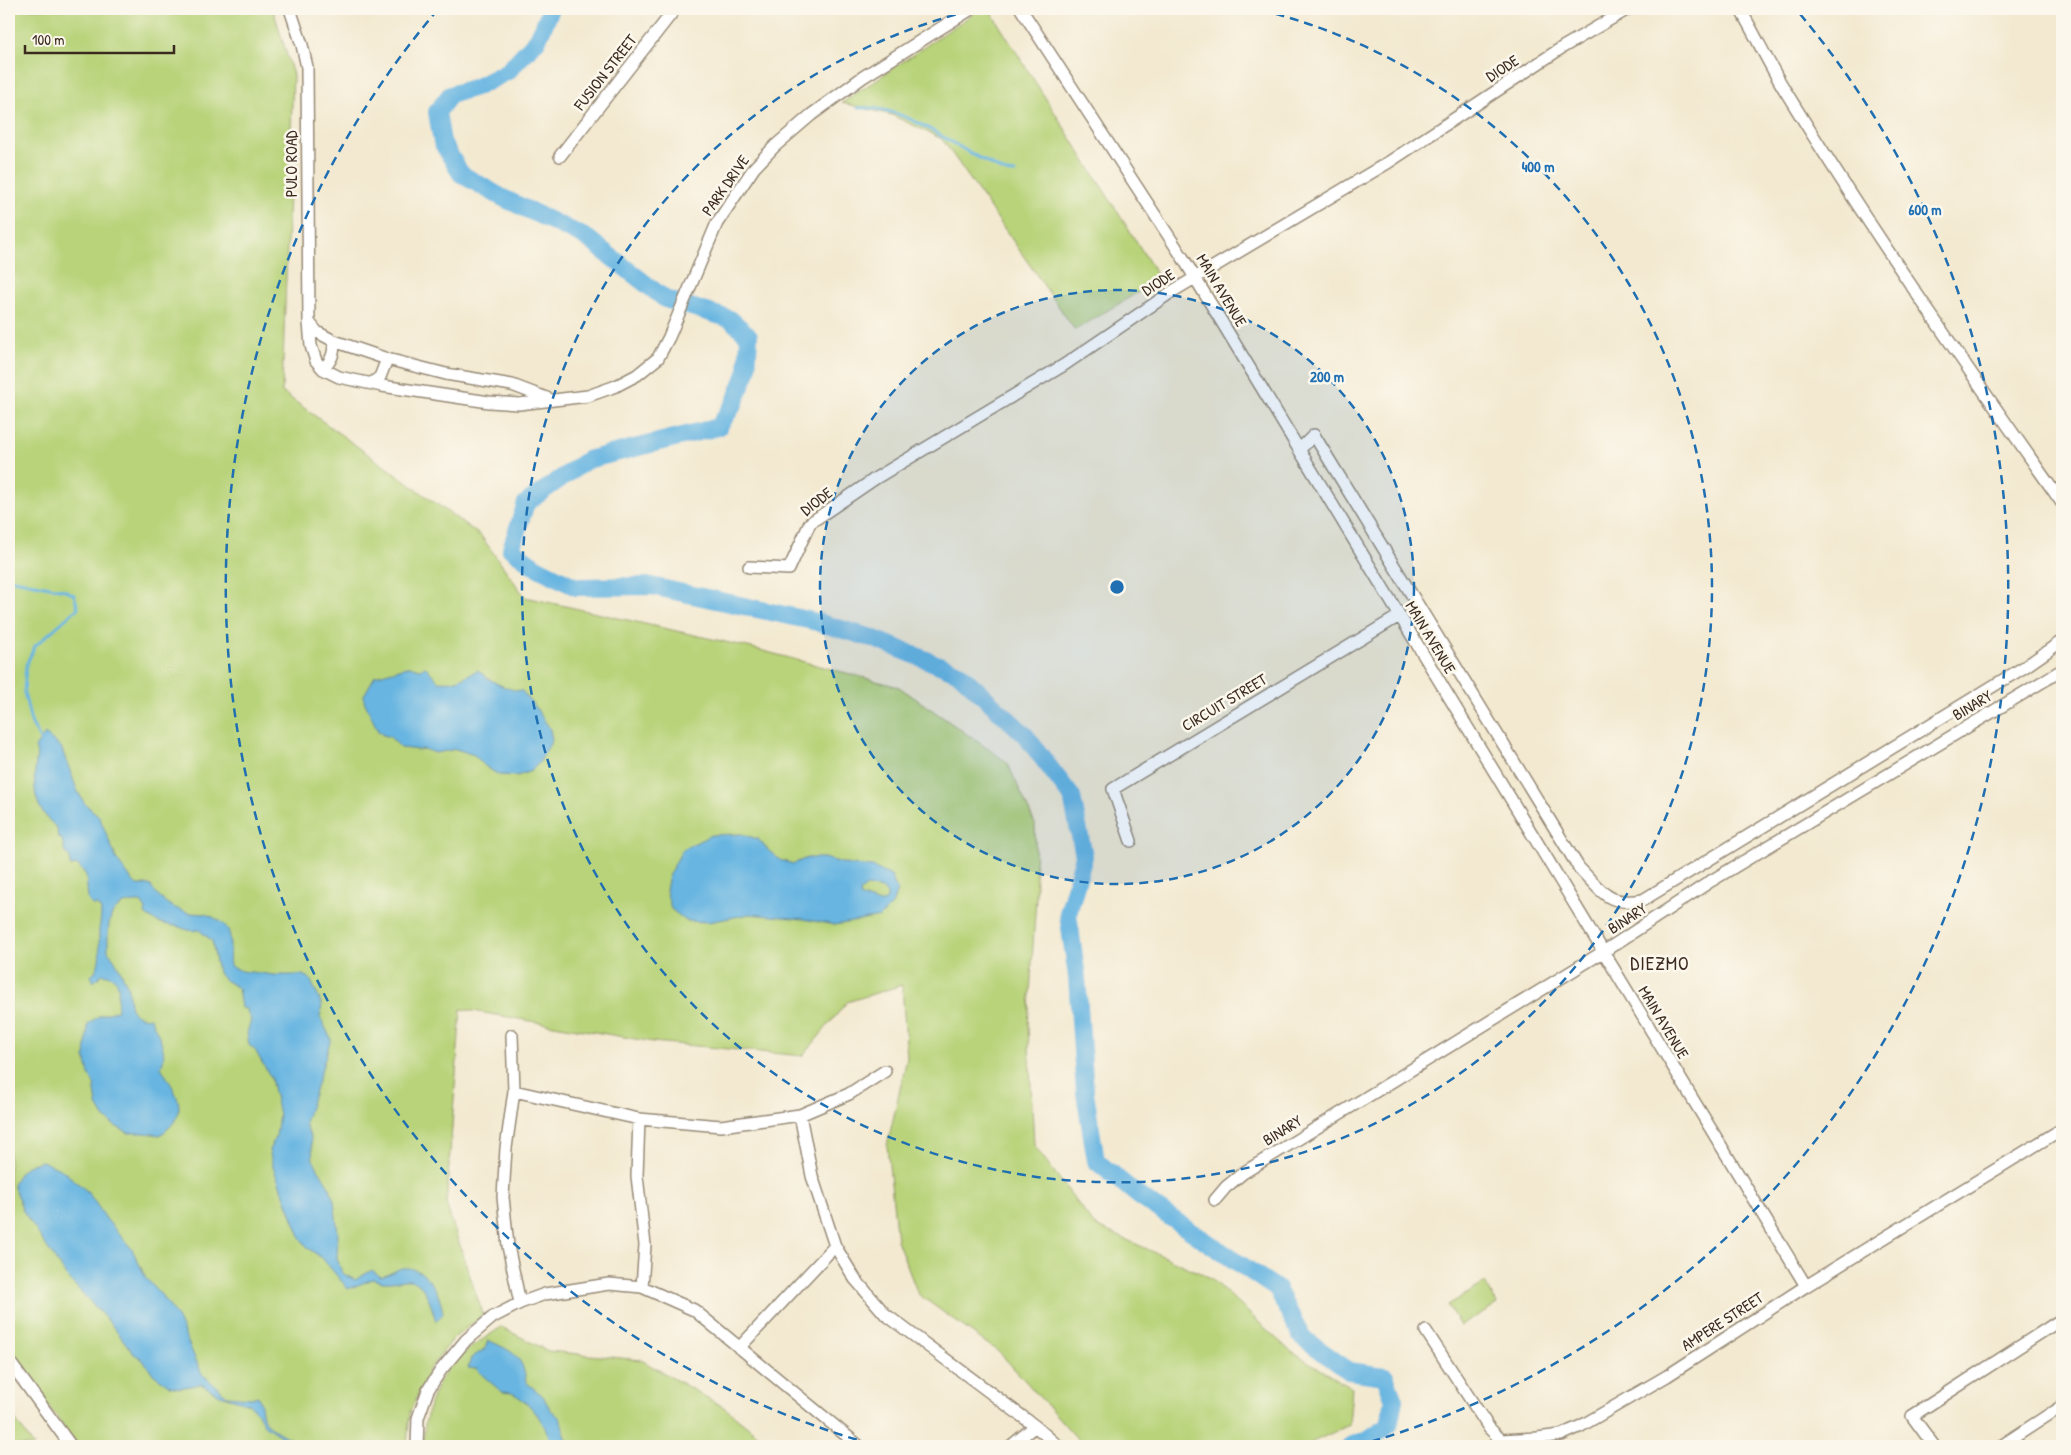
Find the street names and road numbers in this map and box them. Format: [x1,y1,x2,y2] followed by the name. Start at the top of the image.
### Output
[568,29,642,115] street label: FUSION STREET
[1481,49,1523,87] street label: DIODE
[280,130,302,197] street label: PULO ROAD
[696,150,754,220] street label: PARK DRIVE
[1192,249,1252,331] street label: MAIN AVENUE
[1137,263,1179,301] street label: DIODE
[795,482,837,520] street label: DIODE
[1401,596,1461,678] street label: MAIN AVENUE
[1177,668,1271,736] street label: CIRCUIT STREET
[1948,685,1996,725] street label: BINARY
[1603,897,1651,939] street label: BINARY
[1634,981,1694,1063] street label: MAIN AVENUE
[1258,1109,1306,1151] street label: BINARY
[1677,1286,1768,1356] street label: AMPERE STREET

